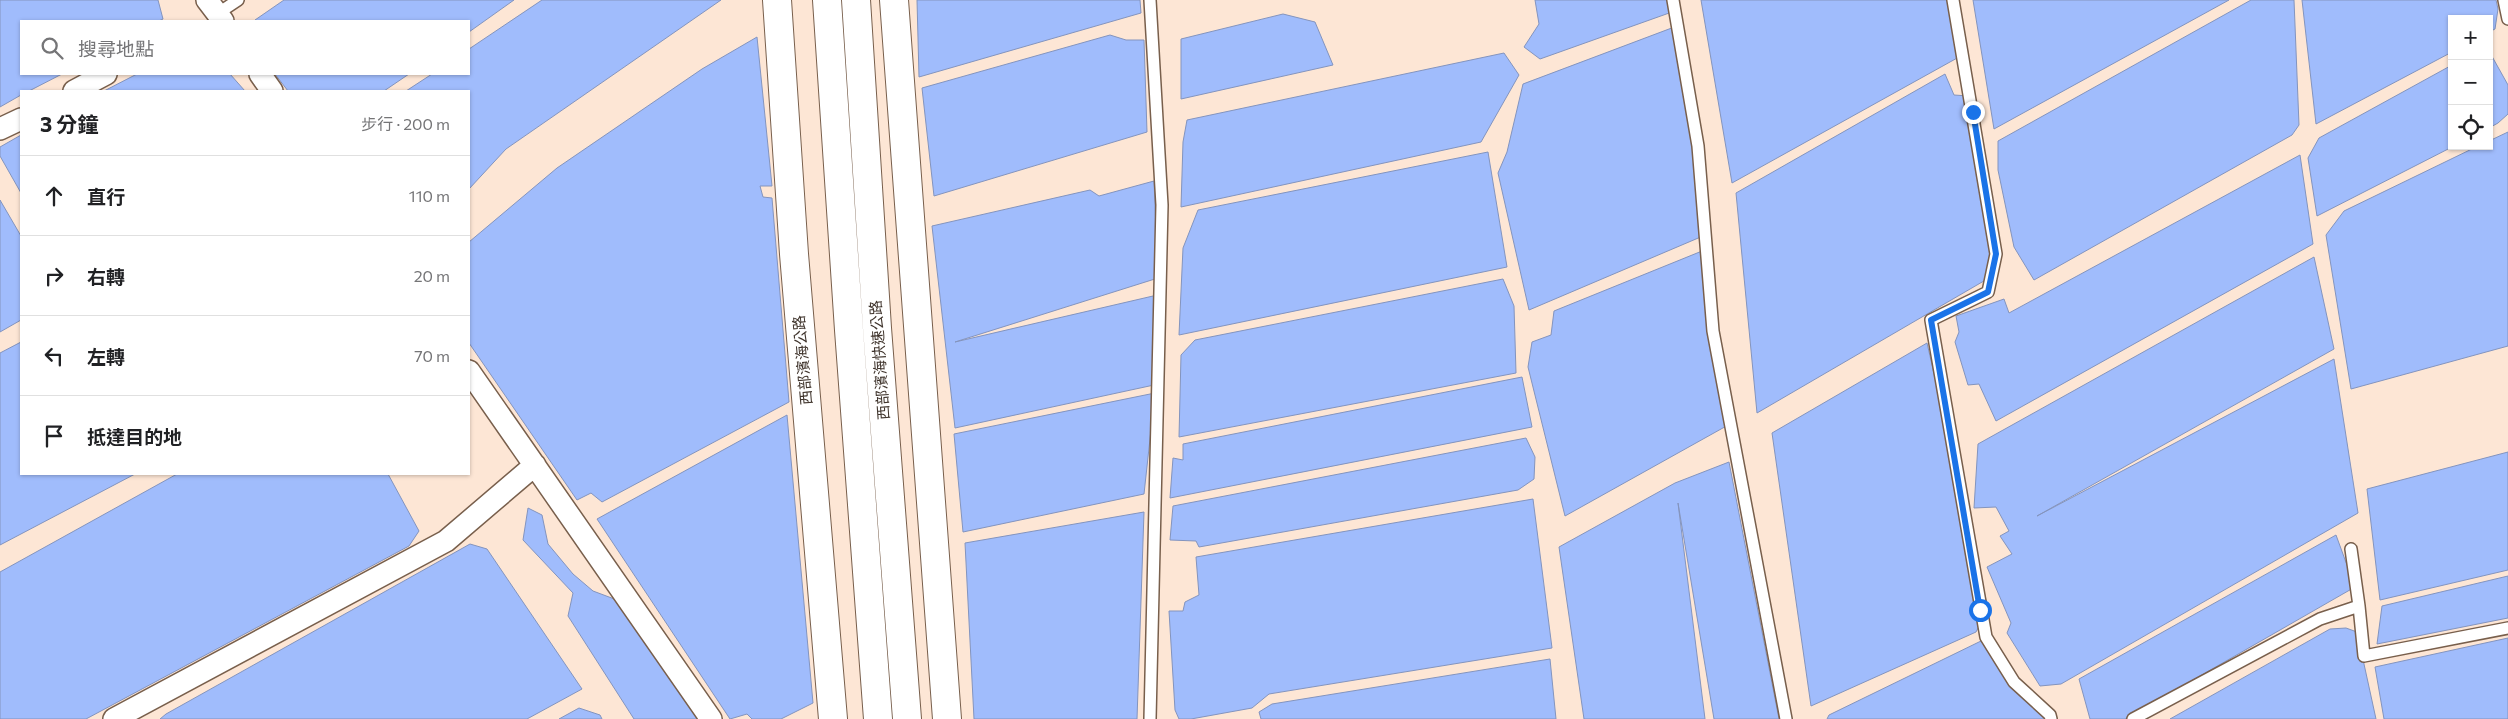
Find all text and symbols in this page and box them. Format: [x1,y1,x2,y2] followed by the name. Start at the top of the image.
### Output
[2448,15,2493,150] map controls
[2448,15,2493,60] button: +
[20,20,470,75] search box
[38,34,66,62] icon: search
[78,37,154,60] text: 搜尋地點
[2448,60,2493,105] button: −
[1962,101,1985,124] route end
[2448,105,2493,150] button: locate
[40,111,98,136] text: 3 分鐘
[361,114,450,133] text: 步行 · 200 m
[40,182,68,210] icon: ahead
[87,185,125,208] text: 直行
[409,186,450,205] text: 110 m
[40,262,68,290] icon: right
[87,265,125,288] text: 右轉
[414,266,450,285] text: 20 m
[866,300,892,421] street label: 西部濱海快速公路
[789,314,815,406] street label: 西部濱海公路
[40,342,68,370] icon: left
[87,345,125,368] text: 左轉
[414,346,450,365] text: 70 m
[40,422,68,450] icon: arrive
[87,425,182,448] text: 抵達目的地
[1969,599,1992,622] route start

